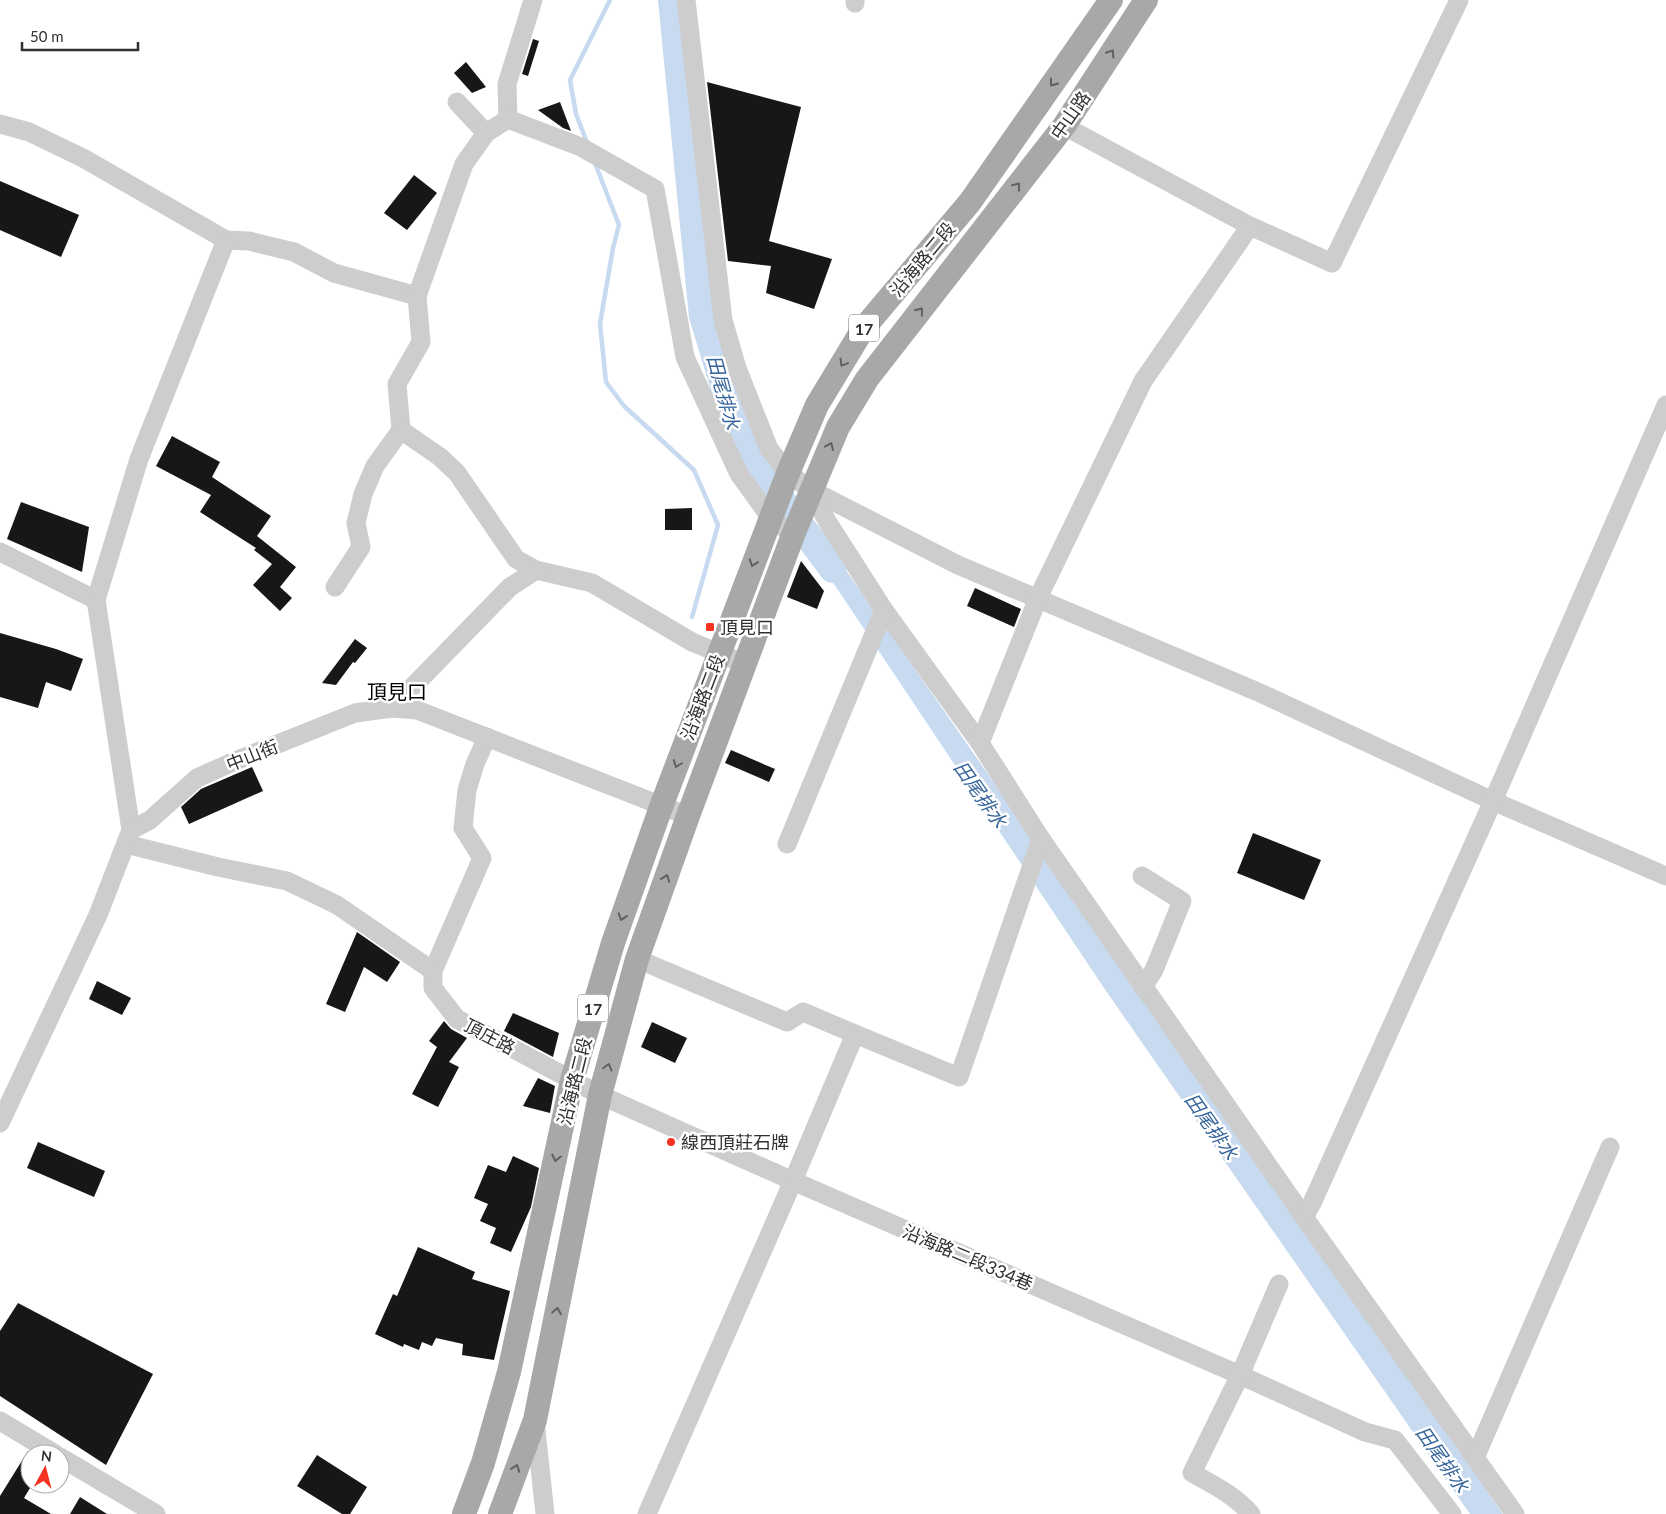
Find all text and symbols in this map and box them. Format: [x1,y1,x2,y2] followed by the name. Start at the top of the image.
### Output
[22,20,139,52] scale bar
[30,27,64,45] text: 50 m
[1105,50,1114,59] one-way arrow
[1050,77,1059,87] one-way arrow
[1046,87,1094,143] street label: 中山路
[1012,183,1020,192] one-way arrow
[885,217,959,301] street label: 沿海路二段
[914,308,922,317] one-way arrow
[849,314,879,342] road number: 17
[703,352,745,433] water label: 田尾排水
[839,358,849,367] one-way arrow
[824,442,835,451] one-way arrow
[749,558,759,566] one-way arrow
[720,616,774,638] place label: 頂見口
[704,621,716,633] marker: 頂見口
[676,651,728,743] street label: 沿海路二段
[367,679,427,703] district label: 頂見口
[223,735,281,775] street label: 中山街
[950,756,1013,833] water label: 田尾排水
[673,759,683,768] one-way arrow
[660,874,670,883] one-way arrow
[618,912,628,920] one-way arrow
[578,994,608,1021] road number: 17
[461,1014,519,1058] street label: 頂庄路
[552,1035,596,1127] street label: 沿海路二段
[602,1063,612,1071] one-way arrow
[1181,1088,1244,1165] water label: 田尾排水
[681,1131,789,1153] place label: 線西頂莊石牌
[665,1136,677,1148] marker: 線西頂莊石牌
[551,1153,562,1162] one-way arrow
[900,1220,1036,1294] street label: 沿海路二段334巷
[551,1307,561,1316] one-way arrow
[1412,1421,1475,1498] water label: 田尾排水
[20,1444,70,1494] north arrow
[40,1447,53,1465] text: N
[510,1464,520,1473] one-way arrow

